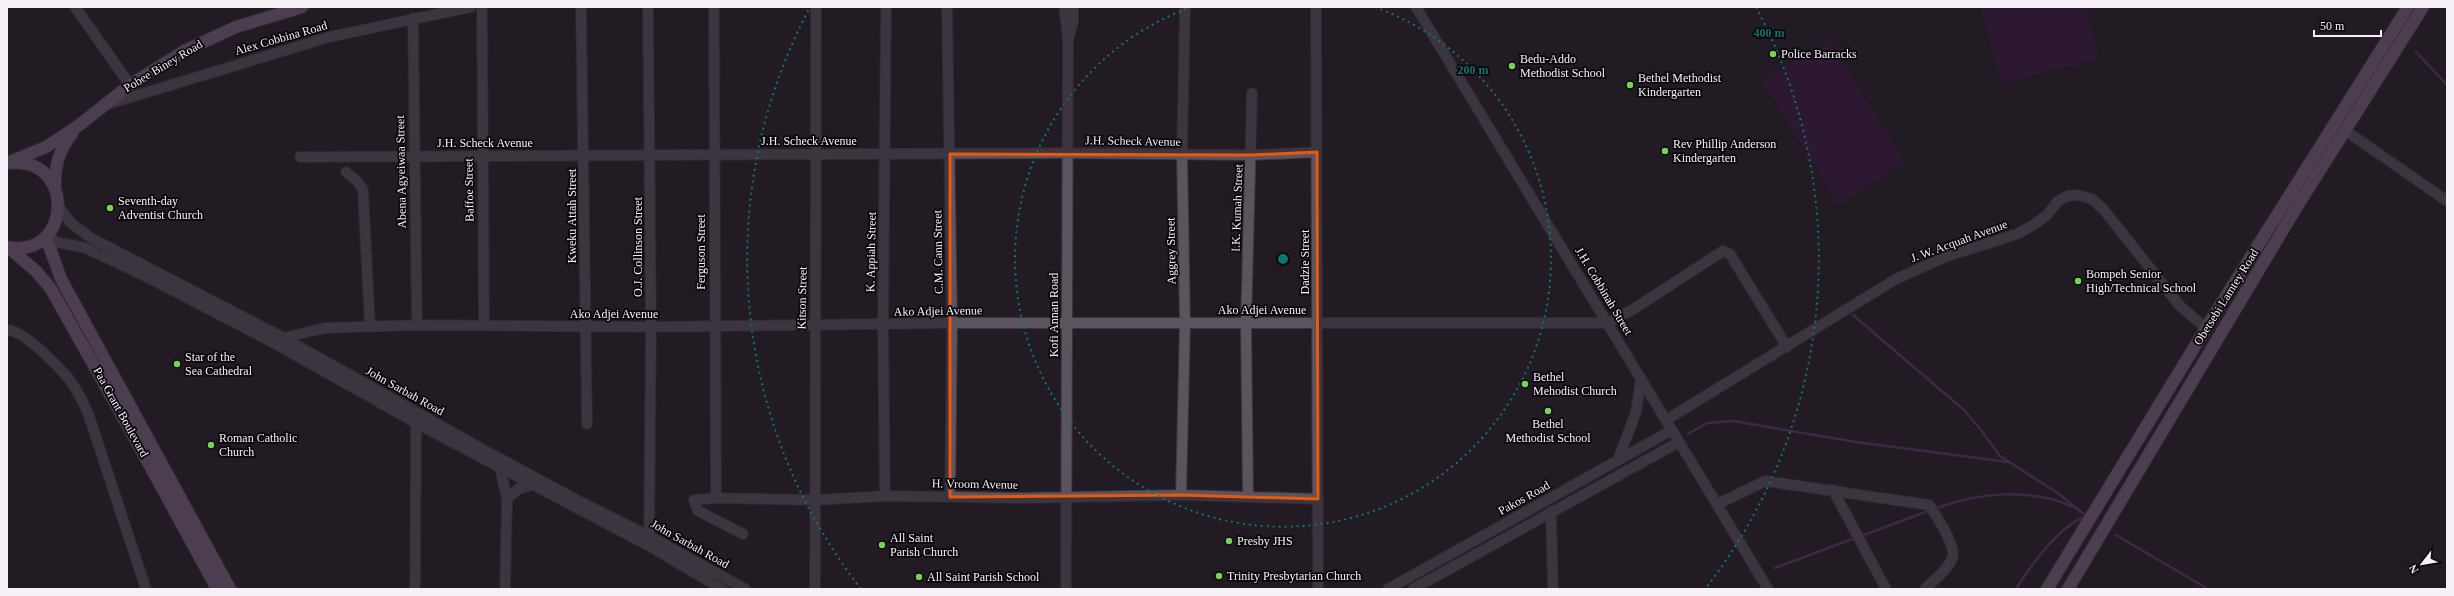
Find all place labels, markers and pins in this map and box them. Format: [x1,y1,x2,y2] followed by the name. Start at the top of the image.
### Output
[1781,47,1857,61] place label: Police Barracks
[1768,49,1778,59] marker: Police Barracks
[1520,52,1606,80] place label: Bedu-Addo Methodist School
[1507,61,1517,71] marker: Bedu-Addo Methodist School
[1638,71,1722,99] place label: Bethel Methodist Kindergarten
[1625,80,1635,90] marker: Bethel Methodist Kindergarten
[1673,137,1776,165] place label: Rev Phillip Anderson Kindergarten
[1660,146,1670,156] marker: Rev Phillip Anderson Kindergarten
[118,194,203,222] place label: Seventh-day Adventist Church
[105,203,115,213] marker: Seventh-day Adventist Church
[1276,252,1290,266] centre of rings
[2086,267,2197,295] place label: Bompeh Senior High/Technical School
[2073,276,2083,286] marker: Bompeh Senior High/Technical School
[185,350,253,378] place label: Star of the Sea Cathedral
[172,359,182,369] marker: Star of the Sea Cathedral
[1533,370,1617,398] place label: Bethel Mehodist Church
[1520,379,1530,389] marker: Bethel Mehodist Church
[1543,406,1553,416] marker: Bethel Methodist School
[1505,417,1591,445] place label: Bethel Methodist School
[219,431,297,459] place label: Roman Catholic Church
[206,440,216,450] marker: Roman Catholic Church
[890,531,958,559] place label: All Saint Parish Church
[1237,534,1293,548] place label: Presby JHS
[1224,536,1234,546] marker: Presby JHS
[877,540,887,550] marker: All Saint Parish Church
[1227,569,1361,583] place label: Trinity Presbytarian Church
[927,570,1040,584] place label: All Saint Parish School
[1214,571,1224,581] marker: Trinity Presbytarian Church
[914,572,924,582] marker: All Saint Parish School

